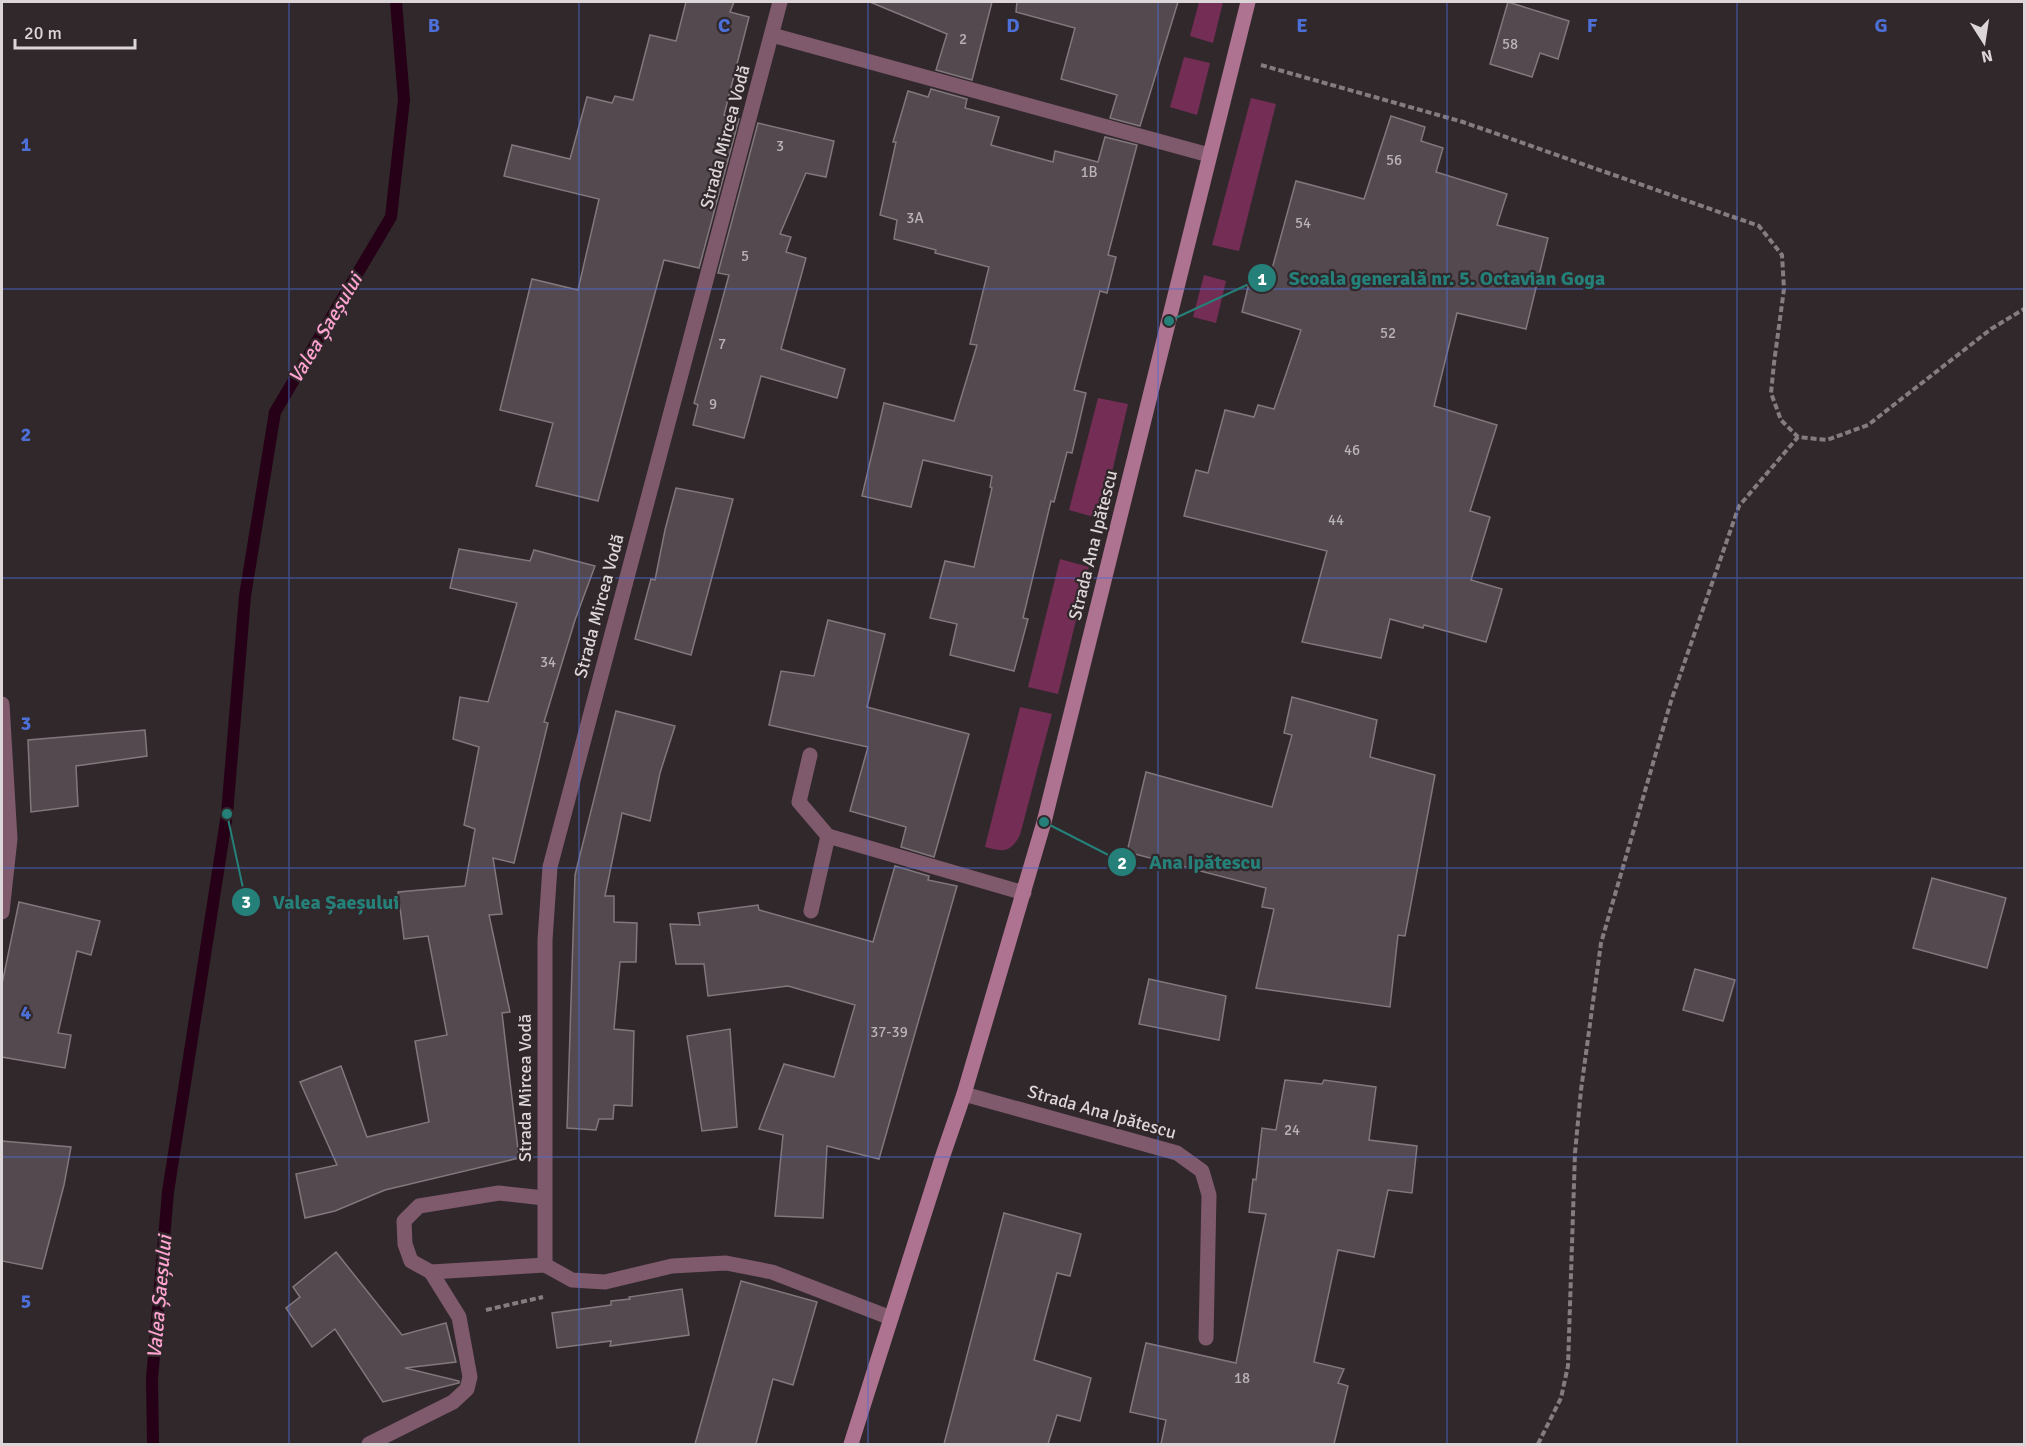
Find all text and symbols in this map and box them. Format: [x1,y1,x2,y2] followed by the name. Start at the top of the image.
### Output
[15,12,135,50] scale bar
[1954,12,2014,72] north arrow
[428,13,440,38] text: B
[718,13,730,38] text: C
[1006,13,1020,38] text: D
[1296,13,1308,38] text: E
[1587,13,1598,38] text: F
[1874,13,1888,38] text: G
[24,22,62,44] text: 20 m
[959,30,967,48] house number: 2
[1502,35,1518,53] house number: 58
[1979,45,1994,67] text: N
[695,63,755,211] street label: Strada Mircea Vodă
[21,132,32,157] text: 1
[776,137,784,155] house number: 3
[1386,151,1402,169] house number: 56
[1080,163,1098,181] house number: 1B
[906,209,924,227] house number: 3A
[1295,214,1311,232] house number: 54
[741,247,749,265] house number: 5
[1247,259,1618,297] callout: Scoala generală nr. 5. Octavian Goga
[1289,266,1605,291] text: Scoala generală nr. 5. Octavian Goga
[283,267,369,388] water label: Valea Șaeșului
[1257,268,1267,290] text: 1
[1380,324,1396,342] house number: 52
[718,335,726,353] house number: 7
[709,395,717,413] house number: 9
[21,422,31,447] text: 2
[1344,441,1360,459] house number: 46
[1064,468,1122,622] street label: Strada Ana Ipătescu
[1328,511,1344,529] house number: 44
[569,532,629,680] street label: Strada Mircea Vodă
[540,653,556,671] house number: 34
[21,711,31,736] text: 3
[1107,843,1273,881] callout: Ana Ipătescu
[1149,850,1261,875] text: Ana Ipătescu
[1117,852,1127,874] text: 2
[231,883,411,921] callout: Valea Șaeșului
[273,890,399,915] text: Valea Șaeșului
[241,891,251,913] text: 3
[21,1000,32,1025] text: 4
[514,1014,536,1162] street label: Strada Mircea Vodă
[870,1023,908,1041] house number: 37-39
[1025,1080,1179,1144] street label: Strada Ana Ipătescu
[1284,1121,1300,1139] house number: 24
[142,1233,177,1360] water label: Valea Șaeșului
[21,1289,31,1314] text: 5
[1234,1369,1250,1387] house number: 18

